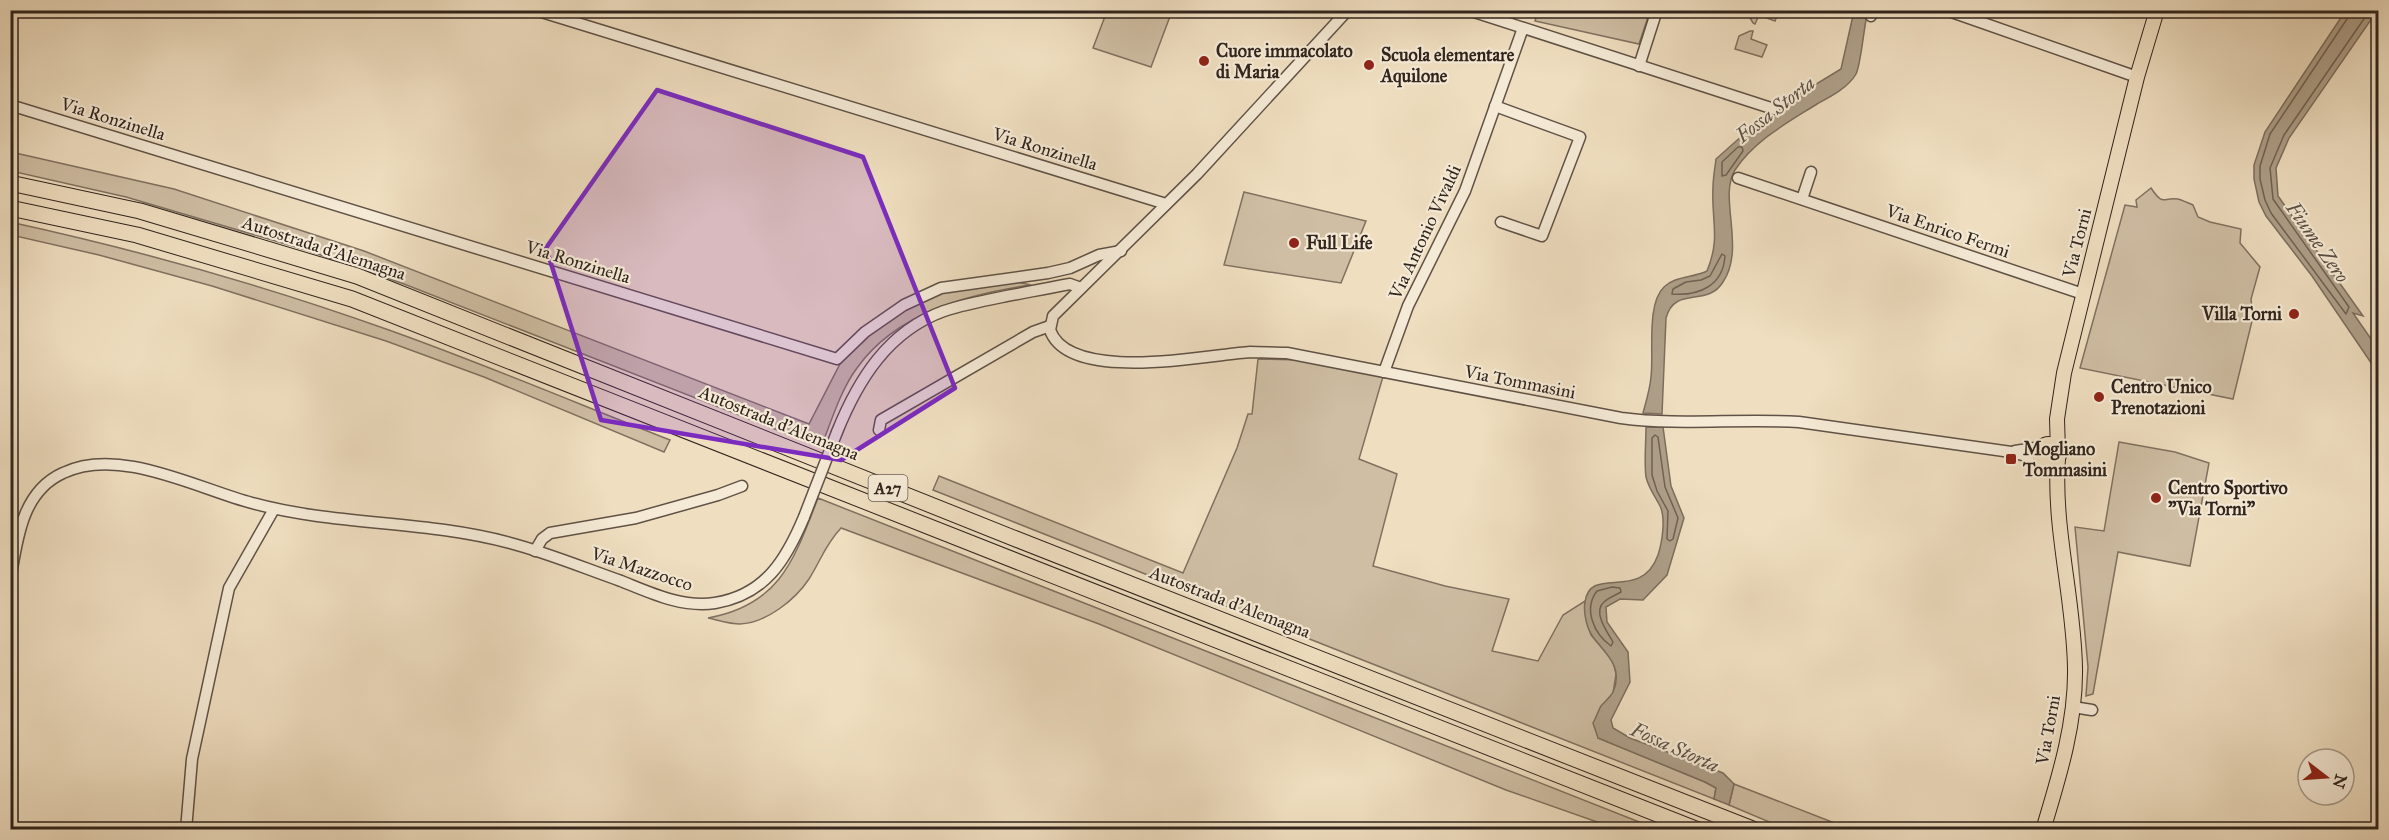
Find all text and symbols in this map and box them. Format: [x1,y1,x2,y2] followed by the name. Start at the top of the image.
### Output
[1216,40,1353,83] place label: Cuore immacolato di Maria
[1380,44,1515,88] place label: Scuola elementare Aquilone
[1197,54,1211,68] marker: Cuore immacolato di Maria
[1362,58,1376,72] marker: Scuola elementare Aquilone
[1730,71,1819,148] water label: Fossa Storta
[57,92,168,145] street label: Via Ronzinella
[989,122,1100,175] street label: Via Ronzinella
[1384,161,1466,304] street label: Via Antonio Vivaldi
[2281,196,2355,287] water label: Fiume Zero
[1882,199,2013,263] street label: Via Enrico Fermi
[2058,206,2096,281] street label: Via Torni
[238,211,409,286] street label: Autostrada d'Alemagna
[1306,232,1373,254] place label: Full Life
[522,235,633,288] street label: Via Ronzinella
[1287,236,1301,250] marker: Full Life
[2201,303,2283,325] place label: Villa Torni
[2287,307,2301,321] marker: Villa Torni
[1461,360,1578,404] street label: Via Tommasini
[2111,376,2212,419] place label: Centro Unico Prenotazioni
[695,380,863,466] street label: Autostrada d'Alemagna
[2092,390,2106,404] marker: Centro Unico Prenotazioni
[2022,438,2108,481] place label: Mogliano Tommasini
[2004,452,2018,466] marker: Mogliano Tommasini
[868,475,908,501] road number: A27
[2168,477,2288,520] place label: Centro Sportivo "Via Torni"
[2149,491,2163,505] marker: Centro Sportivo "Via Torni"
[588,542,696,596] street label: Via Mazzocco
[1145,561,1314,644] street label: Autostrada d'Alemagna
[2031,693,2065,768] street label: Via Torni
[1626,717,1723,777] water label: Fossa Storta
[2296,747,2356,807] north arrow
[2329,772,2351,791] text: N

